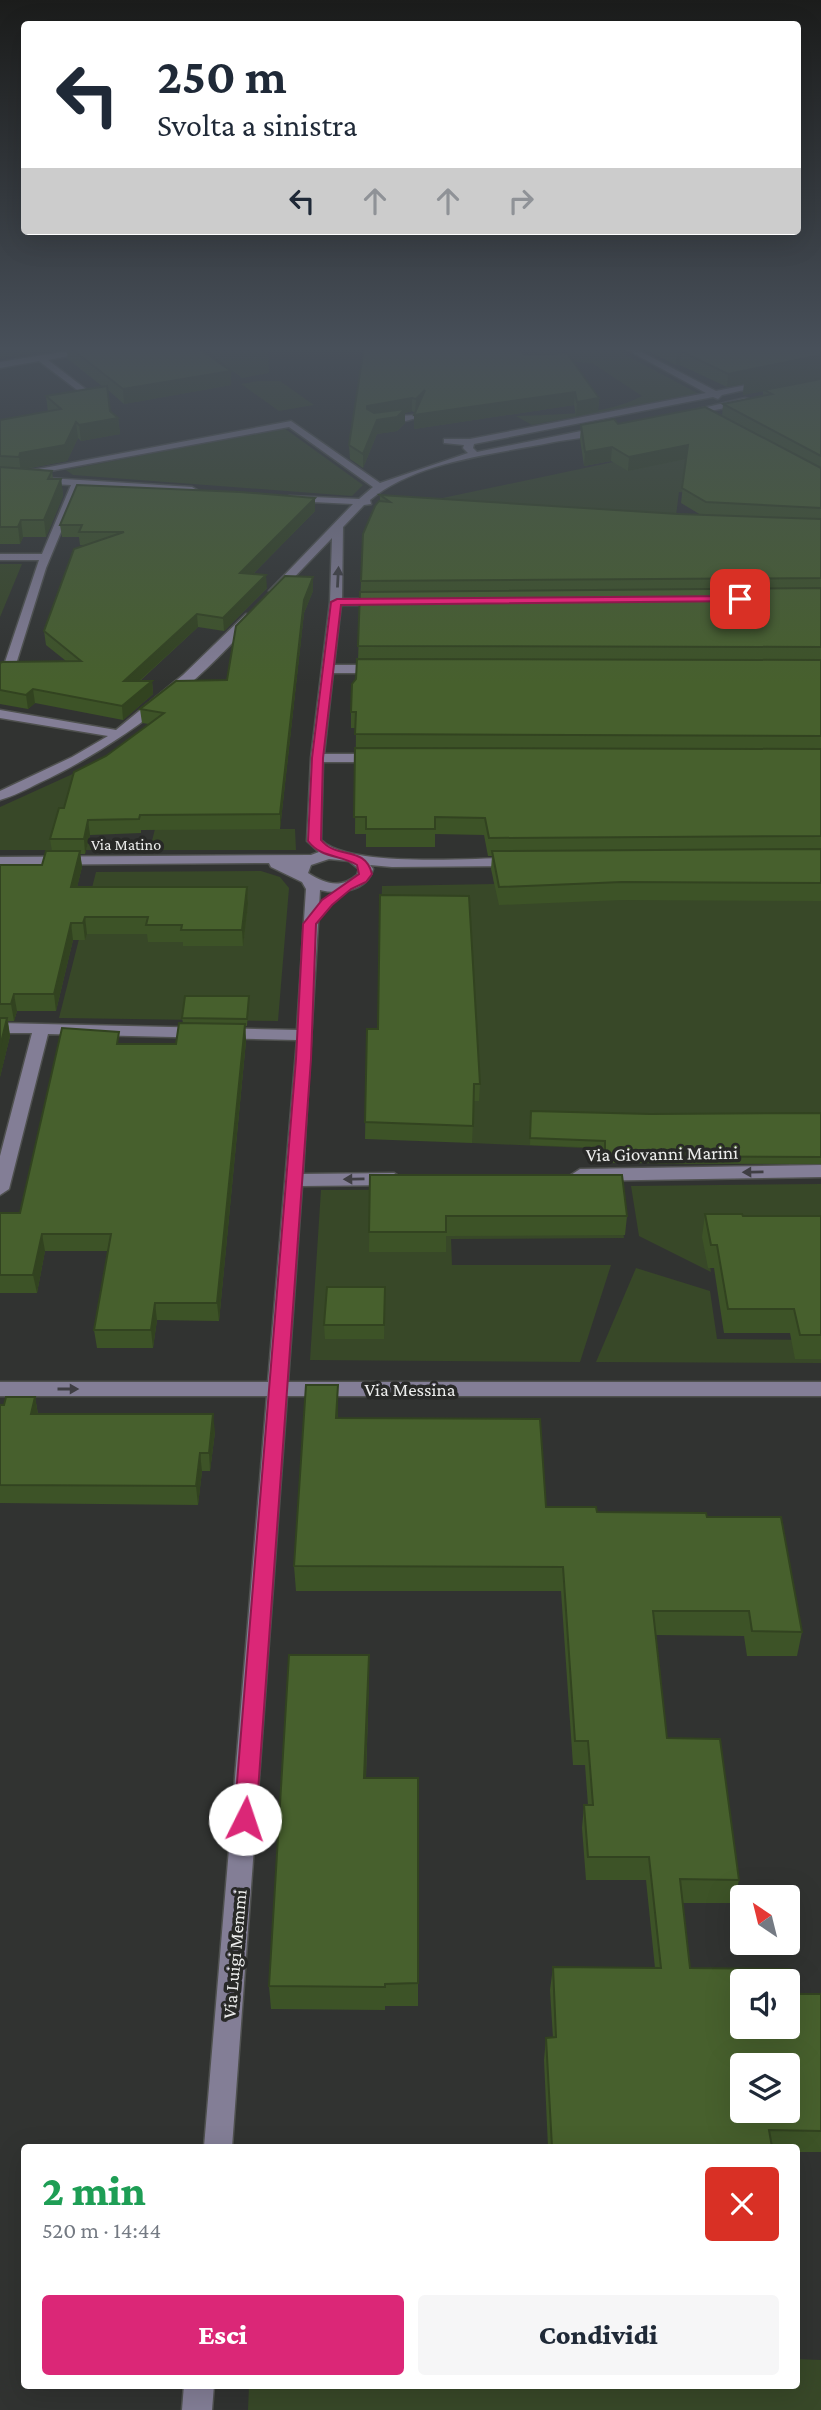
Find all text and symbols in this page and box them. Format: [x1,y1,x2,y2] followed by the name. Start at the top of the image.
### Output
[42,49,133,140] icon: left
[157,49,287,104] text: 250 m
[157,107,358,143] text: Svolta a sinistra
[283,182,321,220] icon: left
[356,182,394,220] icon: ahead
[429,182,467,220] icon: ahead
[502,182,540,220] icon: right
[332,566,343,588] one-way arrow
[710,569,770,629] pin
[721,580,759,618] icon: arrive
[91,836,161,853] street label: Via Matino
[586,1142,738,1165] street label: Via Giovanni Marini
[742,1166,764,1178] one-way arrow
[343,1174,365,1185] one-way arrow
[365,1379,456,1400] street label: Via Messina
[57,1383,79,1395] one-way arrow
[208,1782,282,1856] position arrow
[730,1885,800,1955] north arrow
[730,1885,800,2123] map controls
[218,1889,251,2020] street label: Via Luigi Memmi
[730,1969,800,2039] button: sound
[730,2053,800,2123] button: layers
[42,2167,146,2214] text: 2 min
[705,2167,779,2241] button: close
[42,2217,161,2243] text: 520 m · 14:44
[42,2295,404,2375] button: Esci
[418,2295,779,2375] button: Condividi

